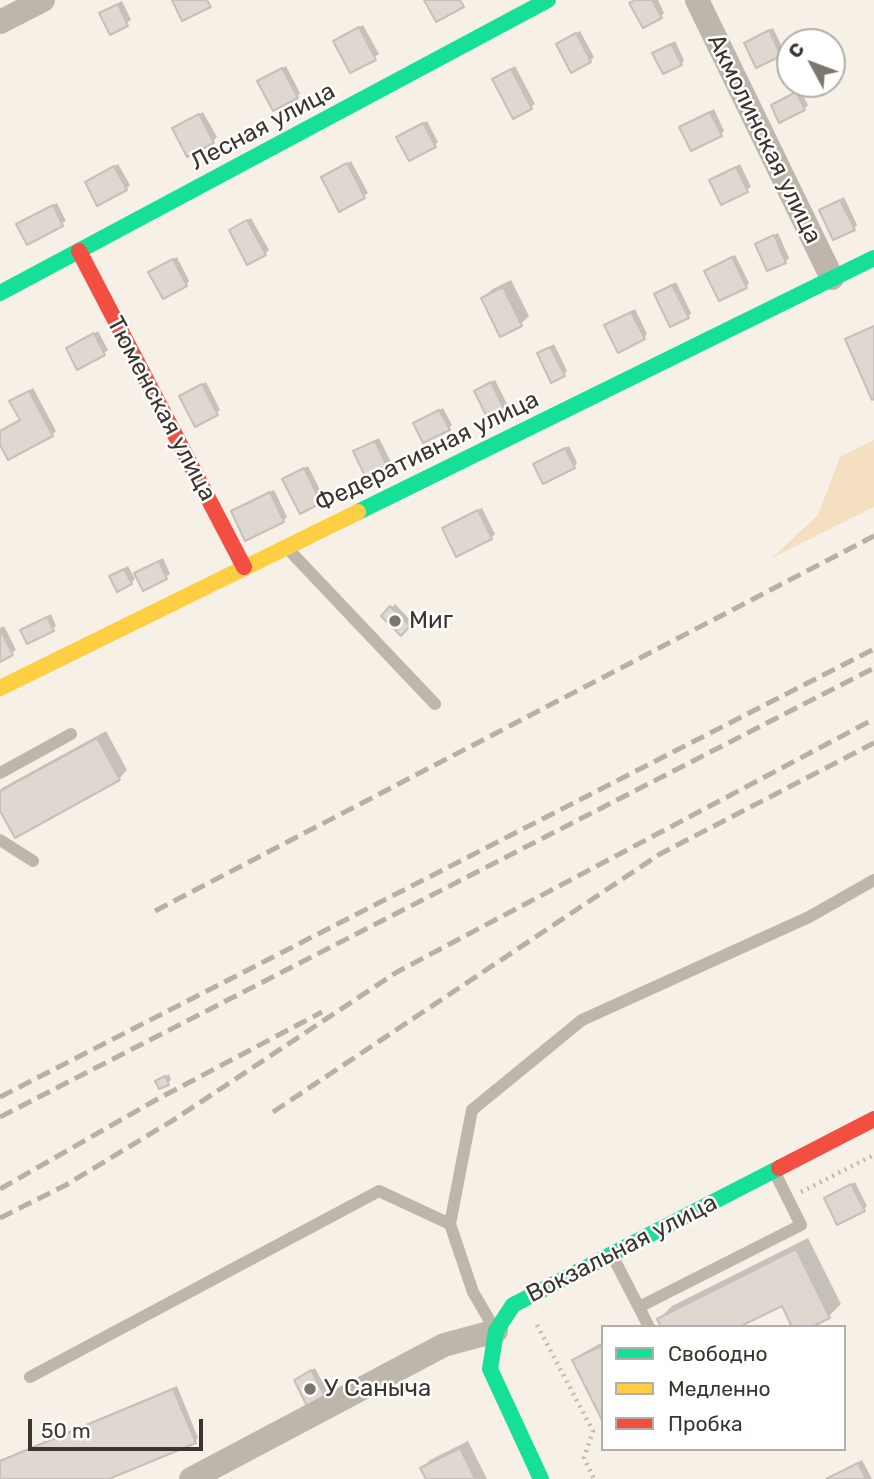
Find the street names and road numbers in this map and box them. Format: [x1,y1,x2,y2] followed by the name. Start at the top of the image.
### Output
[701,30,827,248] street label: Акмолинская улица
[186,77,340,177] street label: Лесная улица
[100,312,222,506] street label: Тюменская улица
[310,385,544,519] street label: Федеративная улица
[522,1188,722,1310] street label: Вокзальная улица

